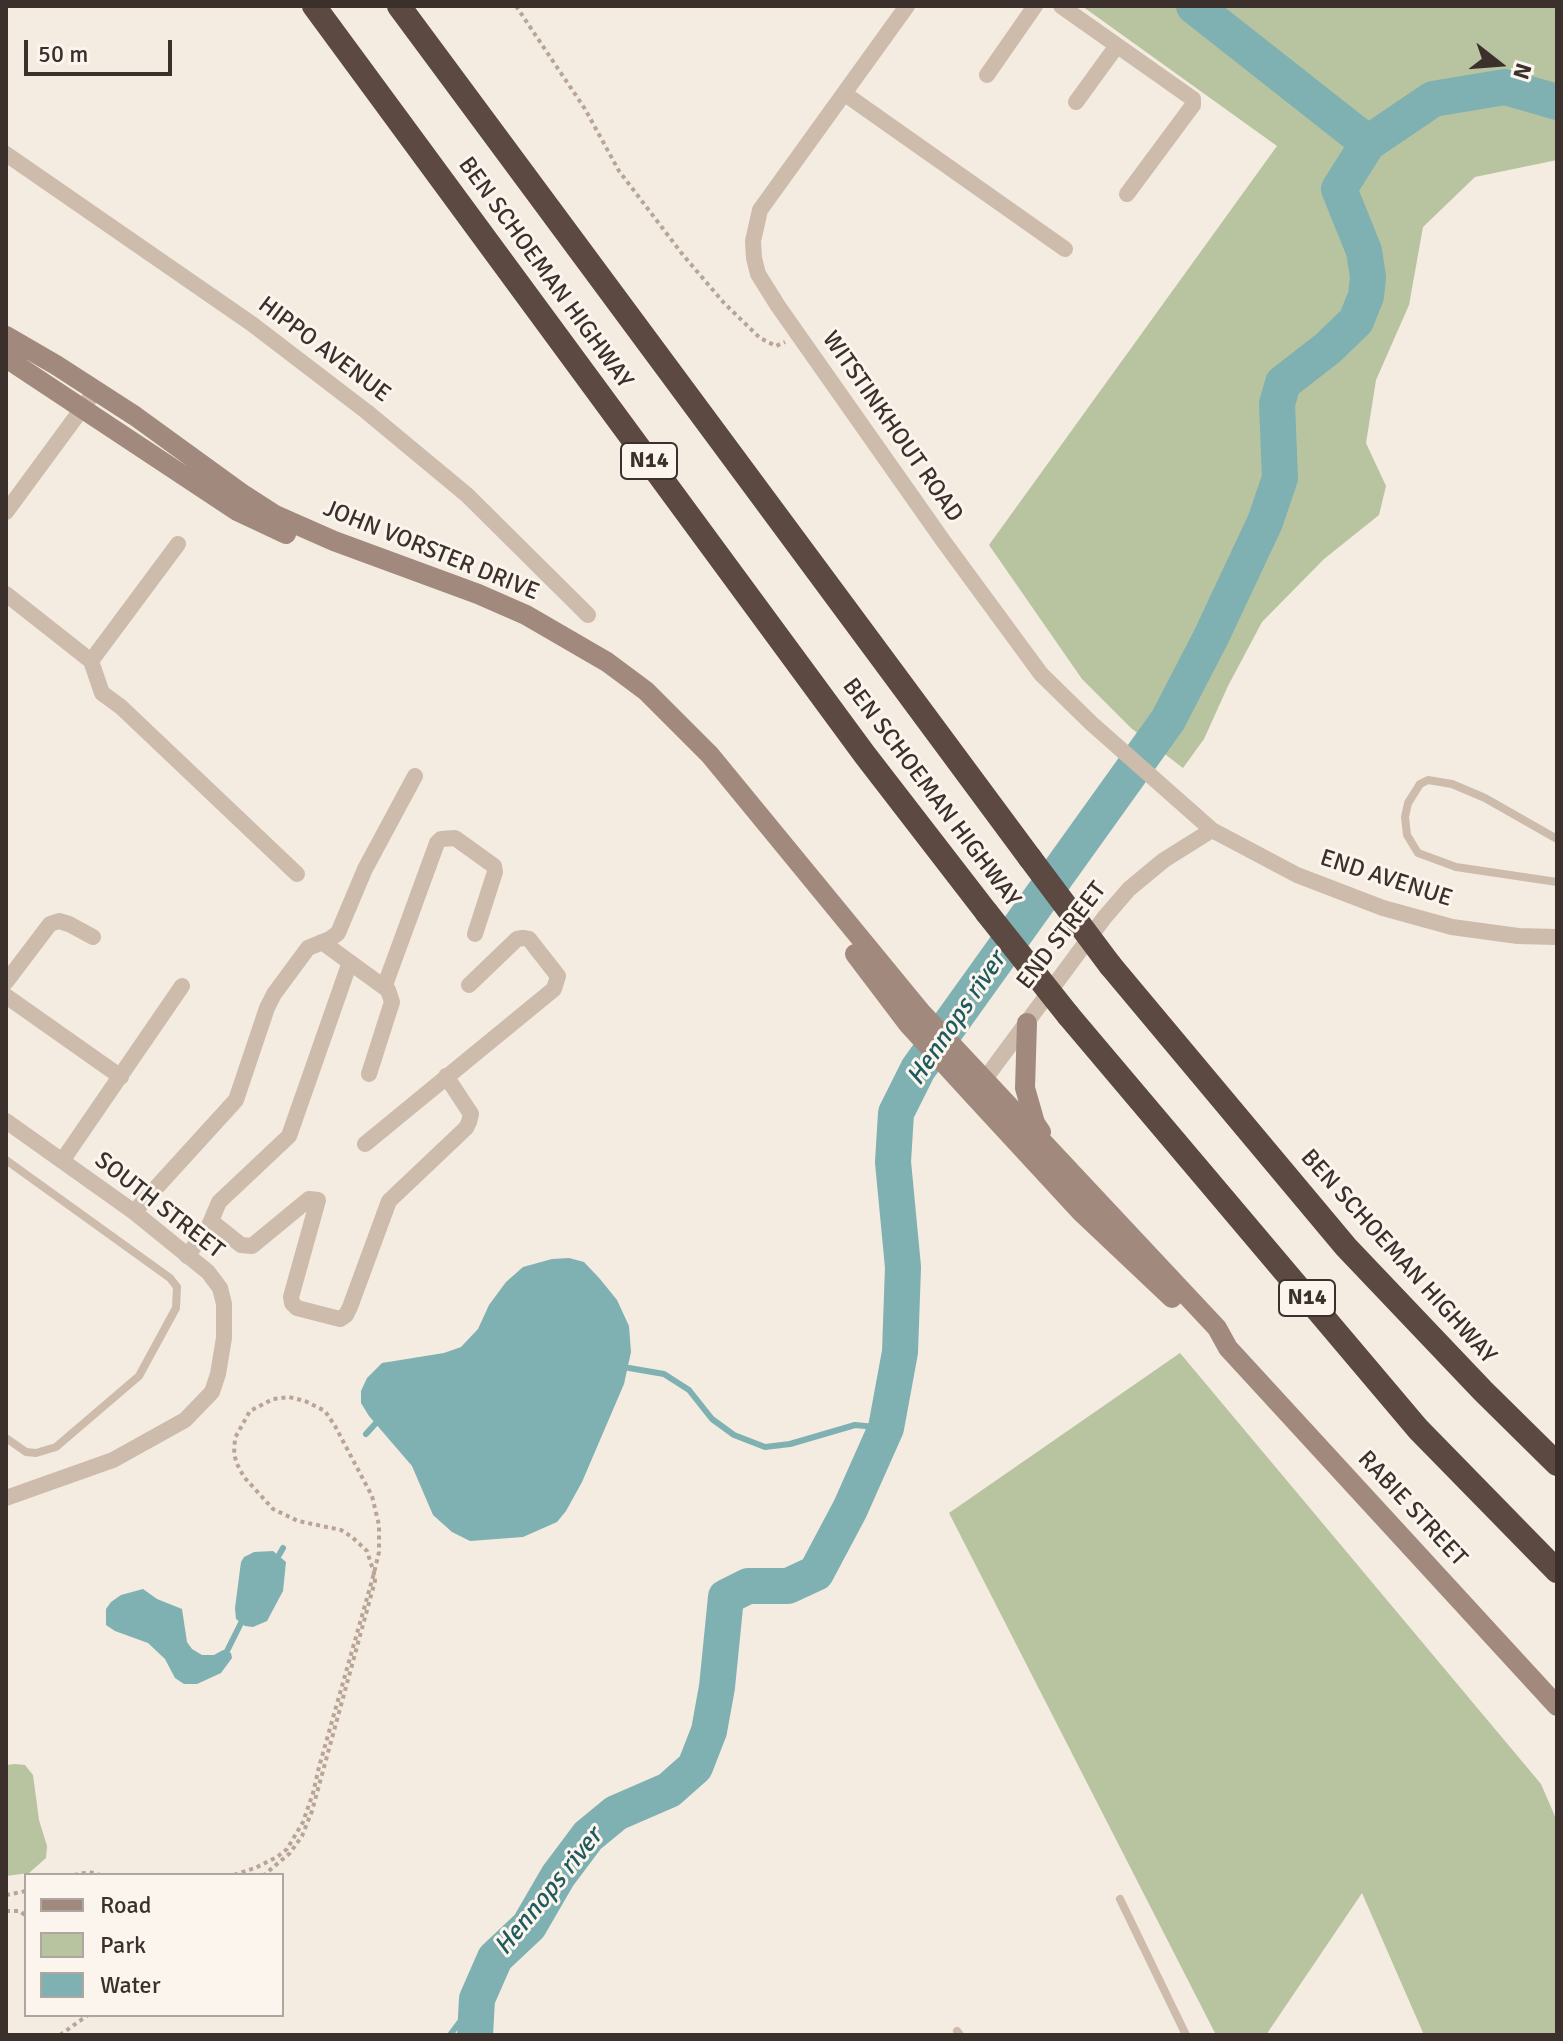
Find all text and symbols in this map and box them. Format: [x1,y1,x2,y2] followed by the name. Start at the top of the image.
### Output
[28,24,176,74] scale bar
[1459,24,1539,104] north arrow
[38,39,88,69] text: 50 m
[1507,60,1538,82] text: N
[451,152,639,394] street label: BEN SCHOEMAN HIGHWAY
[252,291,396,409] street label: HIPPO AVENUE
[815,326,969,528] street label: WITSTINKHOUT ROAD
[621,443,677,479] road number: N14
[319,495,543,607] street label: JOHN VORSTER DRIVE
[836,673,1026,913] street label: BEN SCHOEMAN HIGHWAY
[1316,844,1456,914] street label: END AVENUE
[1011,876,1113,996] street label: END STREET
[901,946,1013,1092] water label: Hennops river
[1294,1144,1502,1370] street label: BEN SCHOEMAN HIGHWAY
[89,1147,229,1265] street label: SOUTH STREET
[1279,1280,1335,1316] road number: N14
[1351,1445,1473,1573] street label: RABIE STREET
[488,1822,610,1962] water label: Hennops river
[24,1873,284,2017] legend
[100,1890,151,1920] text: Road
[100,1930,146,1960] text: Park
[100,1970,160,2000] text: Water

